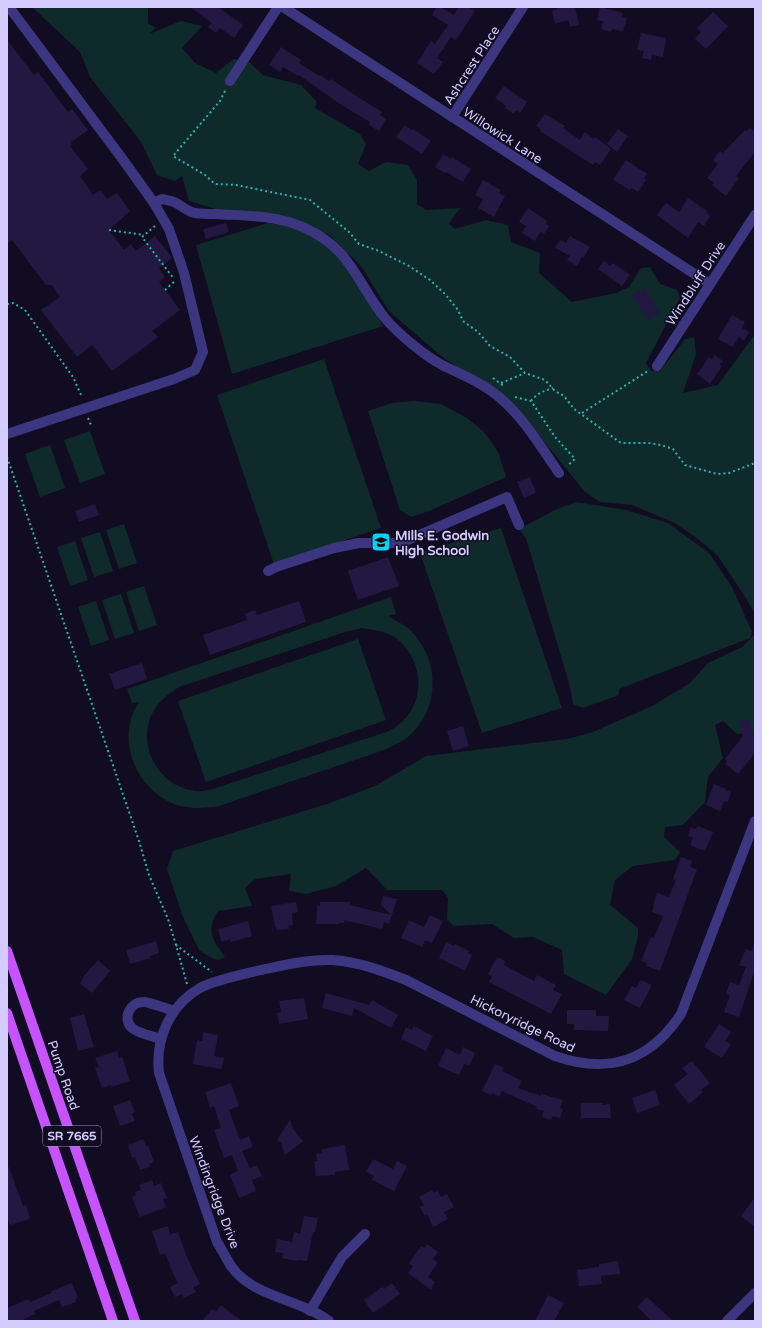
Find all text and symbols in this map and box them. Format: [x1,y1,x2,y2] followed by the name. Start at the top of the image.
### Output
[440,23,503,108] street label: Ashcrest Place
[460,104,545,167] street label: Willowick Lane
[663,238,729,329] street label: Windbluff Drive
[395,528,489,559] place label: Mills E. Godwin High School
[370,531,392,553] school or university icon: Mills E. Godwin High School
[468,992,578,1056] street label: Hickoryridge Road
[44,1038,82,1112] street label: Pump Road
[43,1126,101,1146] road number: SR 7665
[185,1134,243,1251] street label: Windingridge Drive

